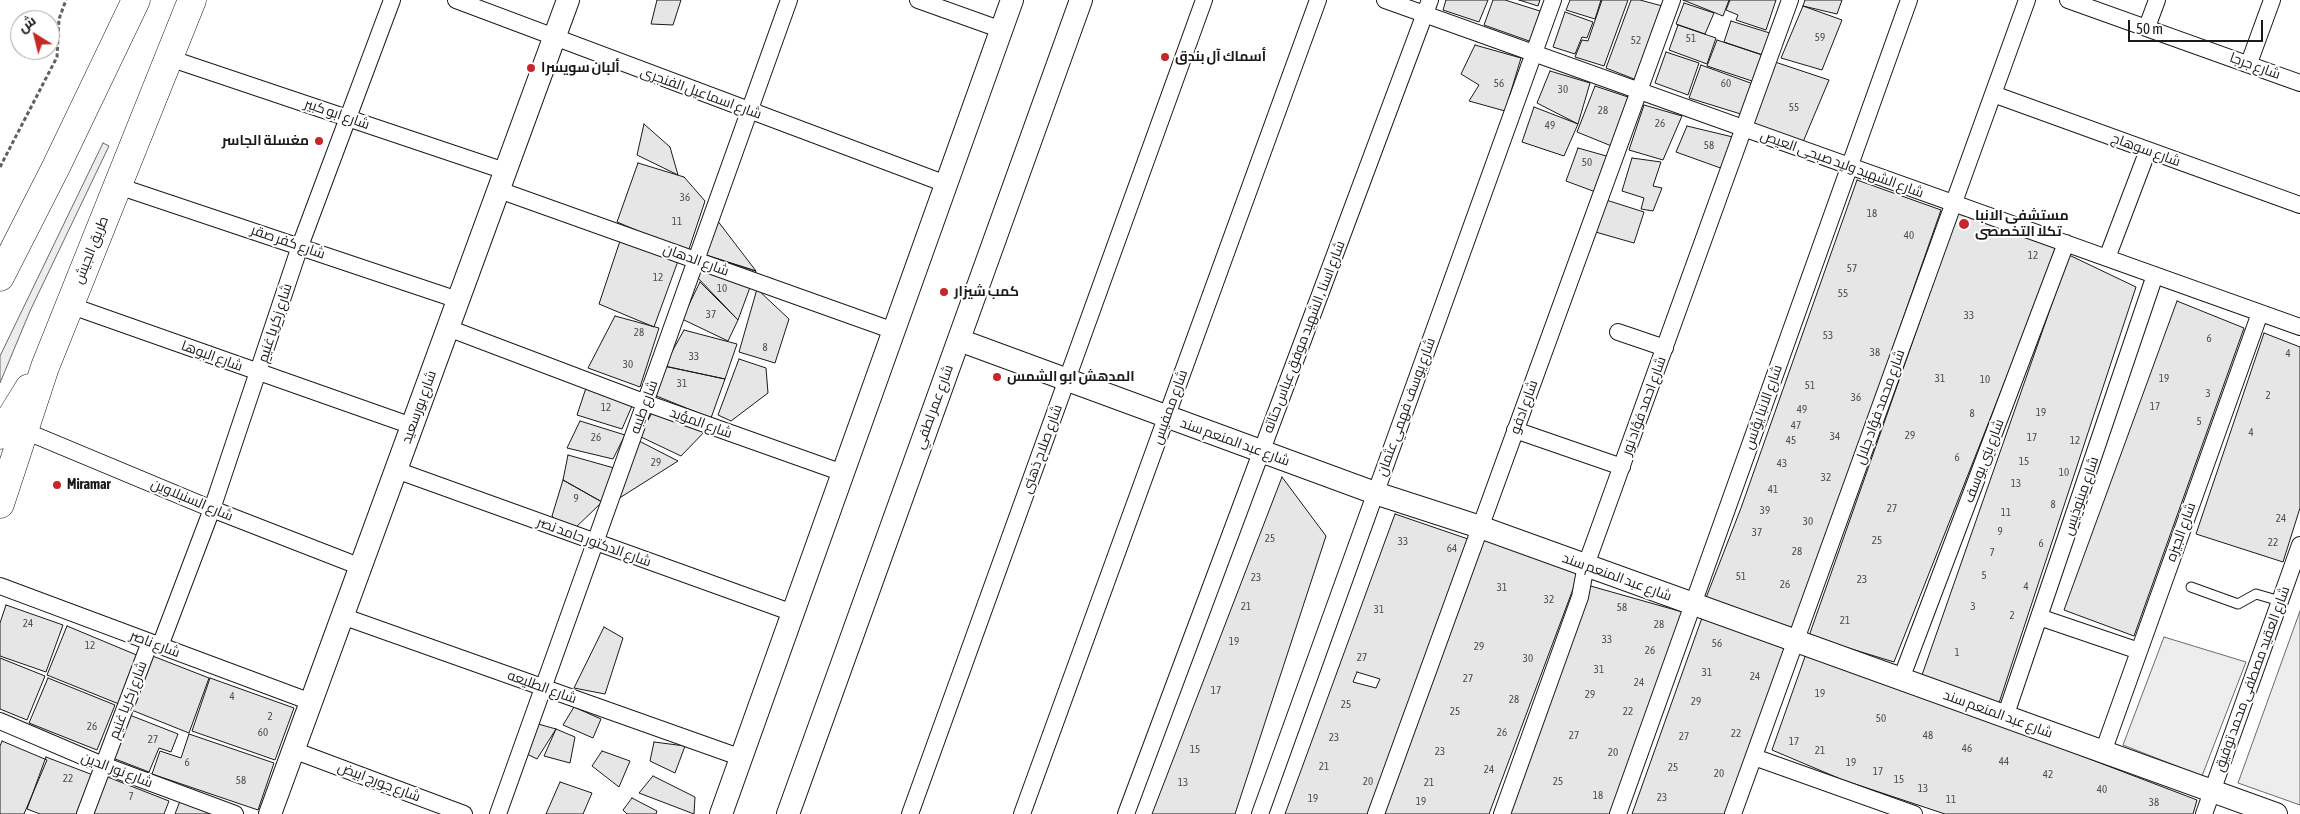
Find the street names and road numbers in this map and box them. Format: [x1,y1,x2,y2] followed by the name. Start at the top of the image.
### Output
[2227,49,2283,83] street label: شارع جرجا
[638,63,764,123] street label: شارع اسماعيل الفنجرى
[302,95,372,133] street label: شارع ابو كبير
[1758,127,1926,201] street label: شارع الشهيد وليد صبحى العيص
[2109,130,2183,170] street label: شارع سوهاج
[70,214,112,286] street label: طريق الجيش
[249,221,327,263] street label: شارع كفر صقر
[1259,238,1349,436] street label: شارع اسنا , الشهيد موفق عباس حتاته
[661,240,731,280] street label: شارع الدهان
[254,281,296,365] street label: شارع زكريا غنيم
[1373,336,1439,478] street label: شارع يوسف فهمي عثمان
[179,337,245,375] street label: شارع البوها
[1851,347,1909,467] street label: شارع محمد فؤاد جلال
[1618,354,1670,458] street label: شارع احمد فؤاد نور
[1740,362,1786,452] street label: شارع الانبا يؤنس
[911,363,957,451] street label: شارع عمر لطفي
[1149,367,1191,447] street label: شارع ممفيس
[398,368,440,446] street label: شارع بورسعيد
[627,378,661,436] street label: شارع طيبه
[1507,378,1541,436] street label: شارع ادفو
[1018,402,1066,496] street label: شارع صلاح ذهنى
[667,404,735,442] street label: شارع المؤيد
[1178,414,1292,470] street label: شارع عبد المنعم سند
[1960,417,2008,505] street label: شارع بنى يوسف
[2060,454,2102,538] street label: شارع مينوذيس
[148,475,236,525] street label: شارع السنبلاوين
[2163,500,2199,564] street label: شارع الجيزه
[535,514,653,570] street label: شارع الدكتور حامد نصر
[1560,549,1674,605] street label: شارع عبد المنعم سند
[2211,584,2293,774] street label: شارع العقيد مصطفى محمد توفيق
[128,627,182,661] street label: شارع ناصر
[105,659,151,741] street label: شارع زكريا غنيم
[505,667,579,707] street label: شارع الطليعه
[1941,686,2055,742] street label: شارع عبد المنعم سند
[79,749,155,791] street label: شارع نور الدين
[335,759,423,805] street label: شارع جورج ابيض

